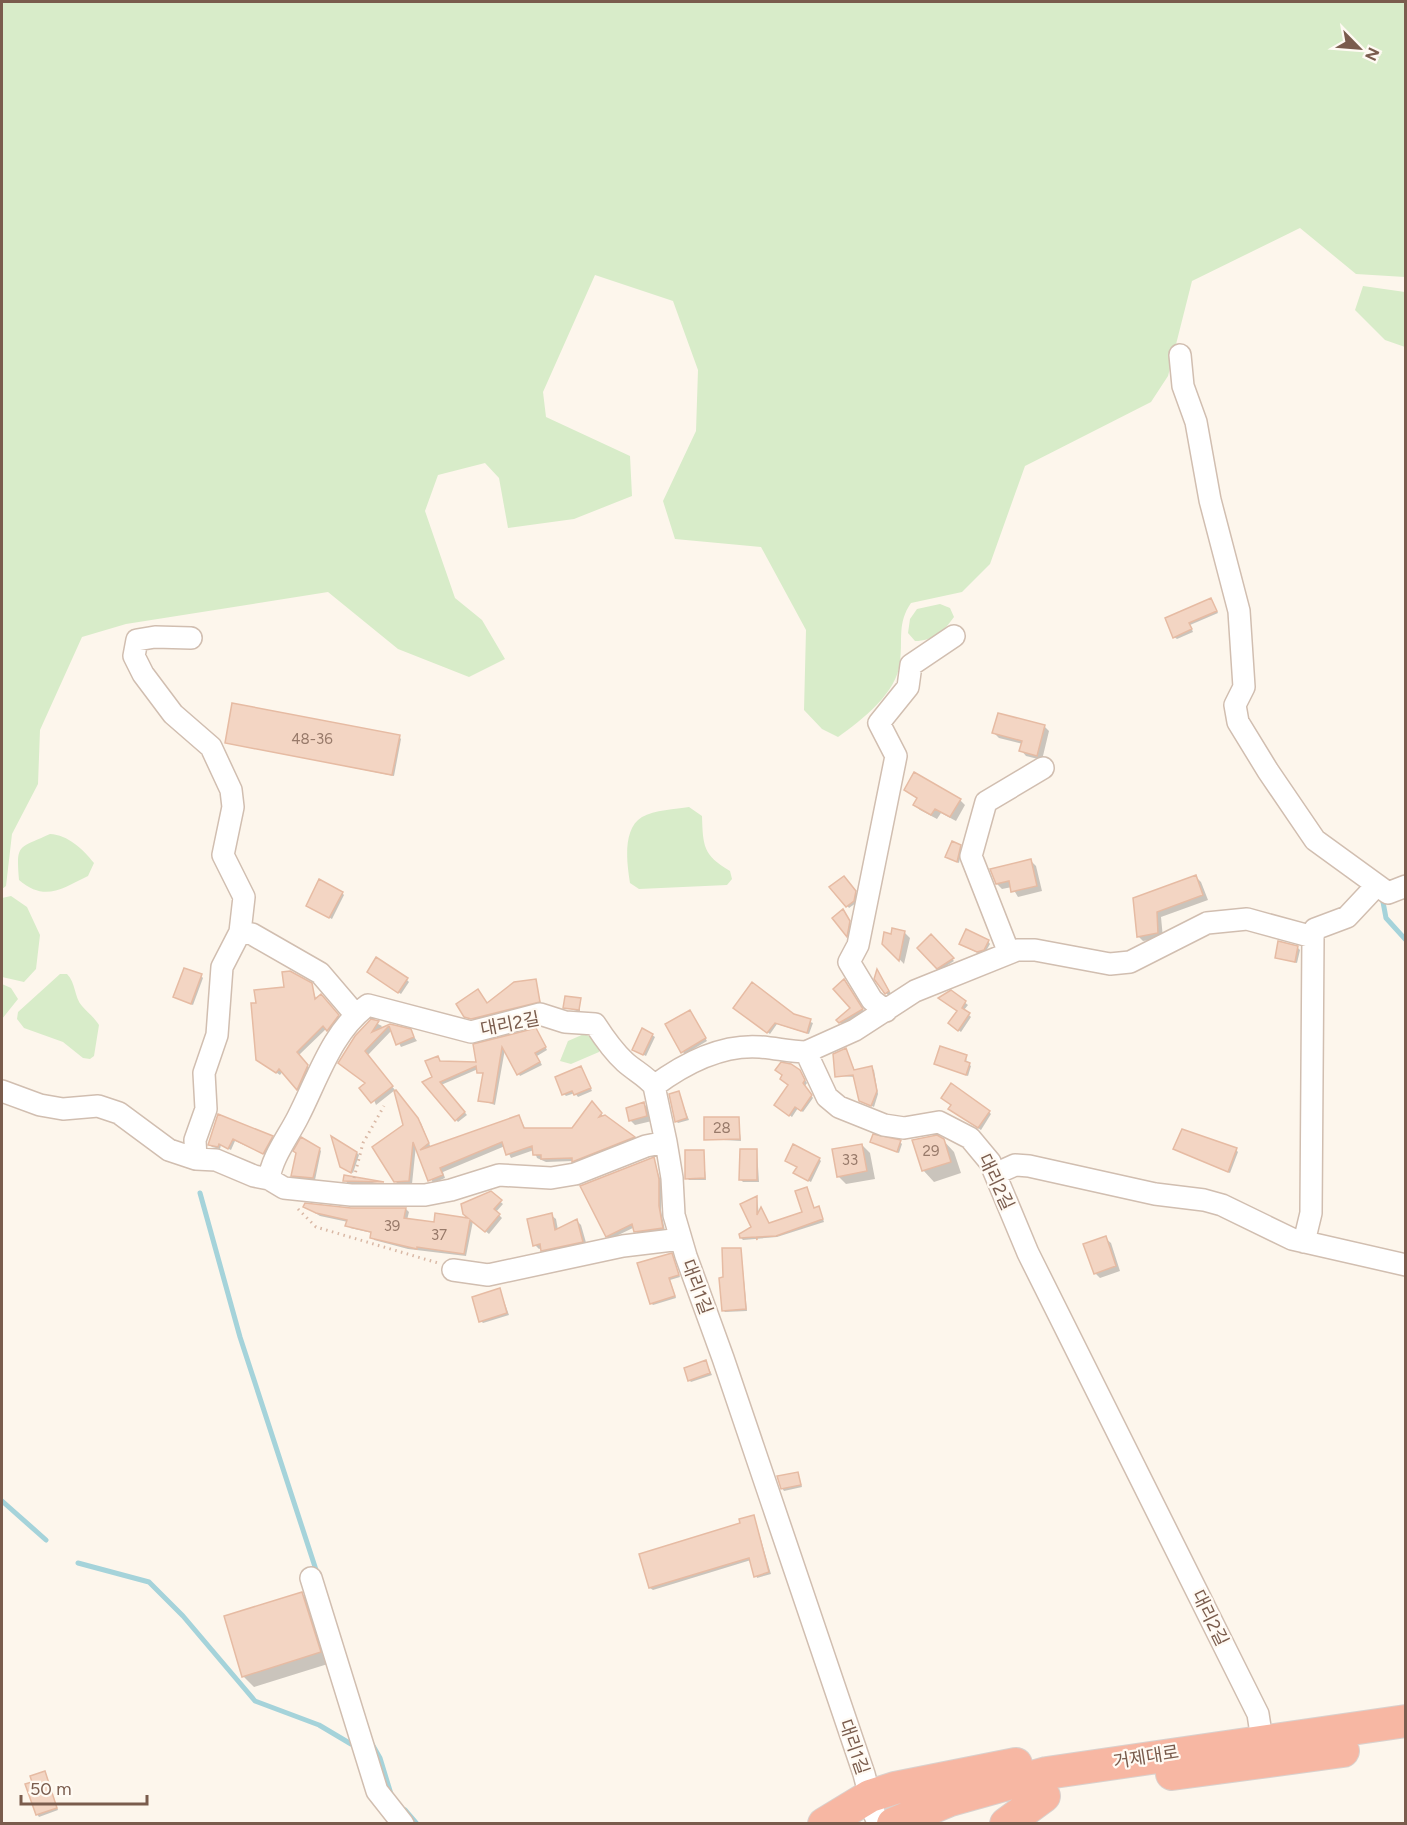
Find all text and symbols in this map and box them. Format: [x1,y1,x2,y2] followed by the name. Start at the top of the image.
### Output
[1329,18,1389,78] north arrow
[1361,45,1383,64] text: N
[291,730,333,748] house number: 48-36
[479,1008,541,1040] street label: 대리2길
[713,1119,731,1137] house number: 28
[923,1142,939,1160] house number: 29
[973,1150,1019,1214] street label: 대리2길
[842,1151,858,1169] house number: 33
[384,1217,400,1235] house number: 39
[431,1226,447,1244] house number: 37
[677,1256,717,1318] street label: 대리1길
[1187,1586,1233,1650] street label: 대리2길
[834,1716,874,1778] street label: 대리1길
[1112,1741,1180,1773] street label: 거제대로
[21,1768,147,1806] scale bar
[30,1778,72,1800] text: 50 m

